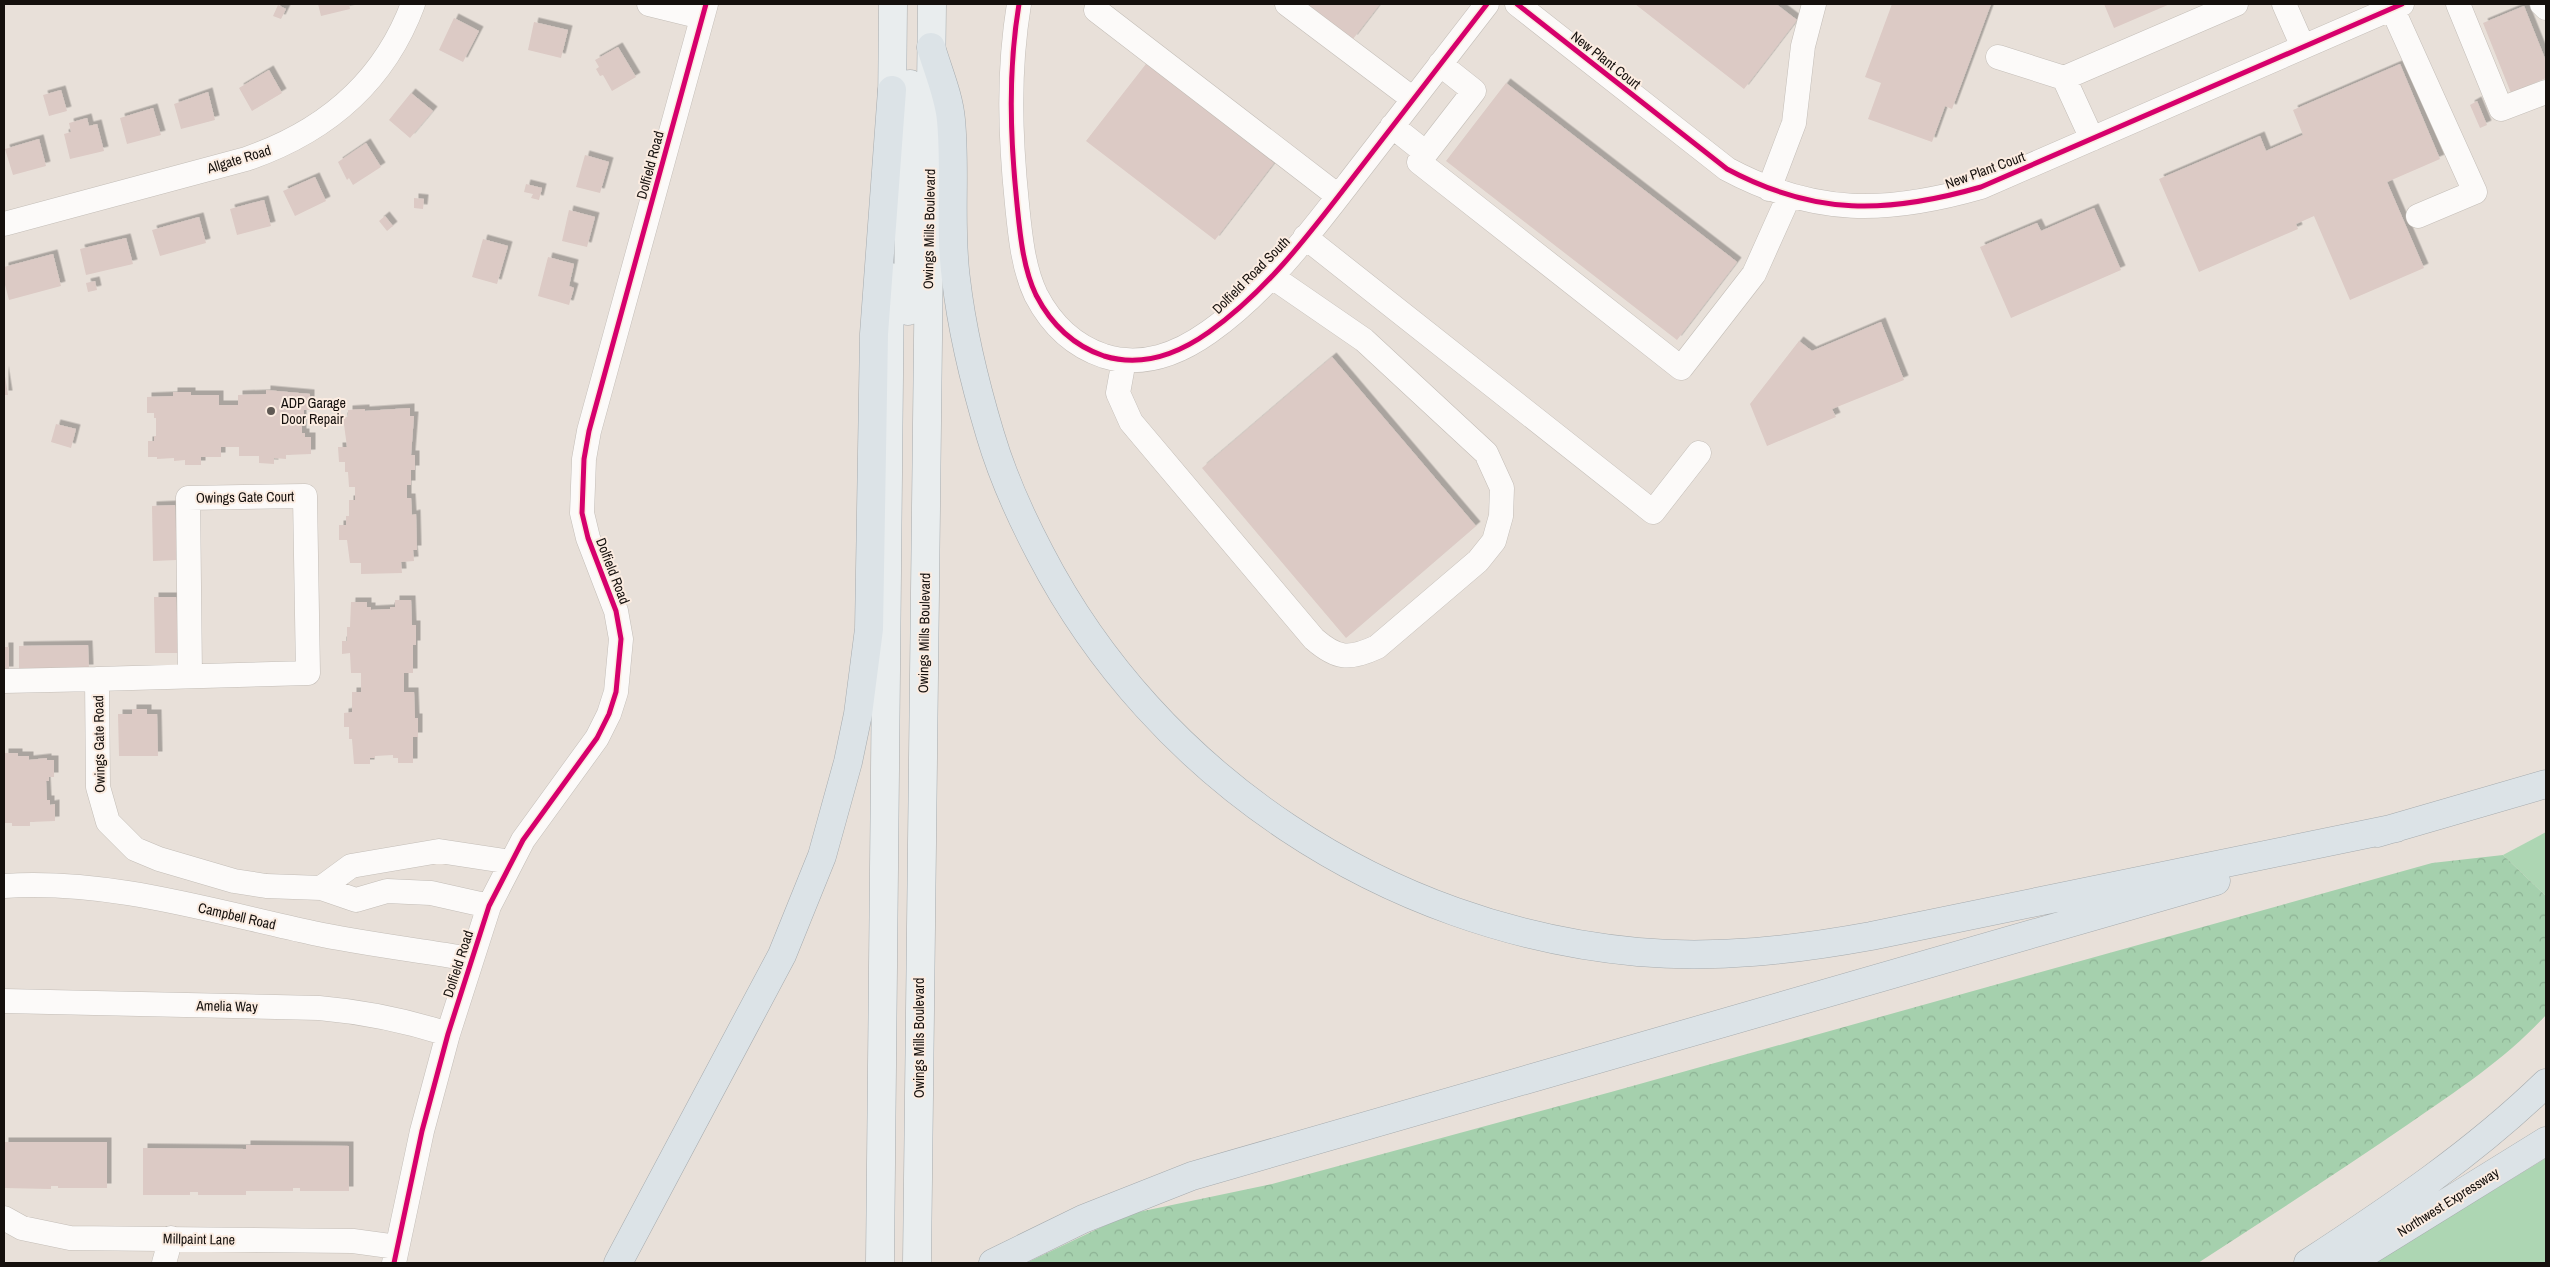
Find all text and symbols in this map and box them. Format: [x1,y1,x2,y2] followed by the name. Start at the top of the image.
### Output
[1568,27,1644,93] street label: New Plant Court
[632,129,668,201] street label: Dolfield Road
[204,141,273,178] street label: Allgate Road
[1943,147,2027,193] street label: New Plant Court
[919,169,939,289] street label: Owings Mills Boulevard
[1208,232,1294,318] street label: Dolfield Road South
[280,394,346,428] place label: ADP Garage Door Repair
[265,405,277,417] marker: ADP Garage Door Repair
[196,487,294,507] street label: Owings Gate Court
[592,535,634,607] street label: Dolfield Road
[914,573,934,693] street label: Owings Mills Boulevard
[89,695,109,793] street label: Owings Gate Road
[196,898,278,934] street label: Campbell Road
[439,928,477,1000] street label: Dolfield Road
[910,978,928,1098] street label: Owings Mills Boulevard
[195,996,258,1016] street label: Amelia Way
[2394,1163,2502,1241] street label: Northwest Expressway
[163,1229,235,1249] street label: Millpaint Lane

